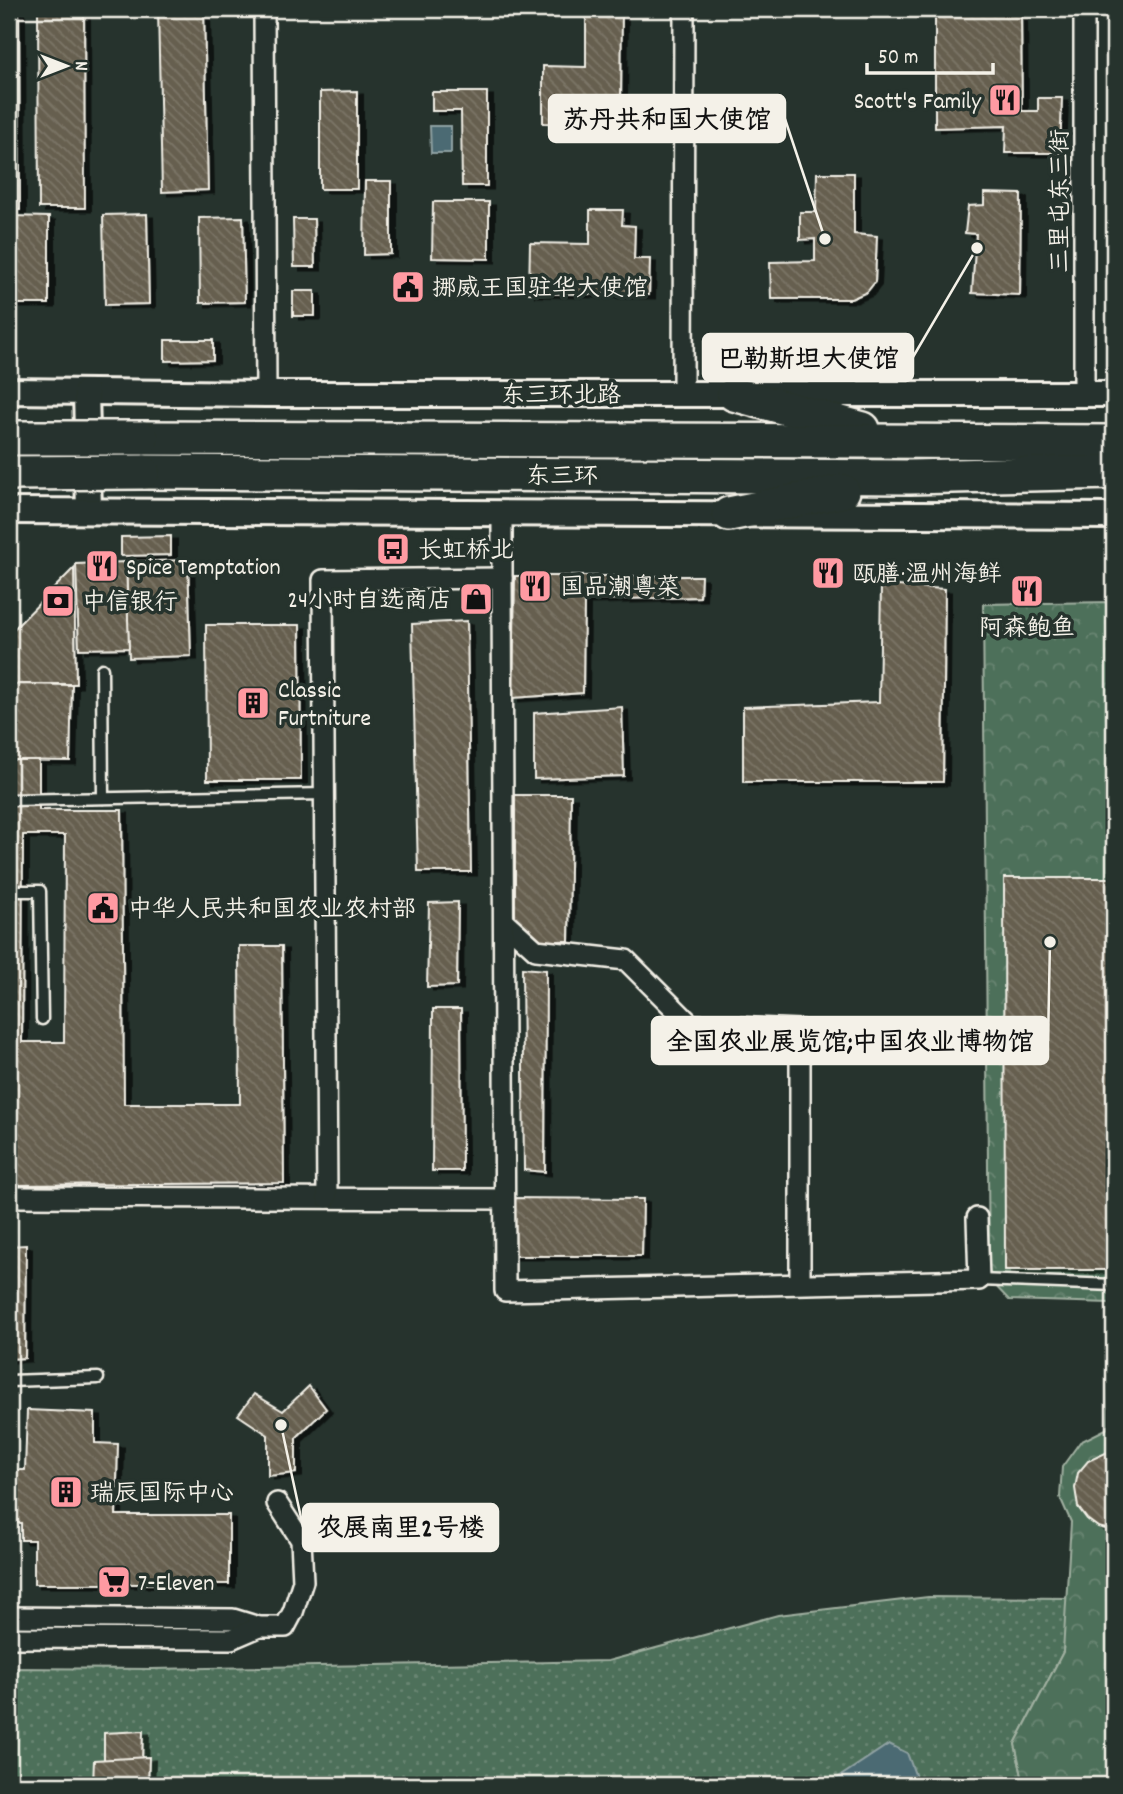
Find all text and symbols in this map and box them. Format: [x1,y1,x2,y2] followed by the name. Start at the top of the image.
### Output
[32,32,102,102] north arrow
[867,32,993,76] scale bar
[878,44,918,74] text: 50 m
[66,61,93,71] text: N
[986,81,1024,119] restaurant icon: Scott's Family
[854,86,982,120] place label: Scott's Family
[549,95,785,142] callout: 苏丹共和国大使馆
[563,104,771,141] text: 苏丹共和国大使馆
[1045,129,1079,273] street label: 三里屯东三街
[389,268,427,306] public building icon: 挪威王国驻华大使馆
[432,273,648,307] place label: 挪威王国驻华大使馆
[703,334,913,381] callout: 巴勒斯坦大使馆
[717,343,899,380] text: 巴勒斯坦大使馆
[501,380,621,414] street label: 东三环北路
[526,461,598,495] street label: 东三环
[374,530,412,568] bus stop icon: 长虹桥北
[418,535,514,569] place label: 长虹桥北
[83,547,121,585] restaurant icon: Spice Temptation
[126,552,281,586] place label: Spice Temptation
[809,554,847,592] restaurant icon: 瓯膳·温州海鲜
[852,559,1002,593] place label: 瓯膳·温州海鲜
[516,567,554,605] restaurant icon: 国品潮粤菜
[560,572,680,606] place label: 国品潮粤菜
[1008,572,1046,610] restaurant icon: 阿森鲍鱼
[457,580,495,618] shop icon: 24小时自选商店
[39,582,77,620] bank icon: 中信银行
[288,585,452,619] place label: 24小时自选商店
[82,587,178,621] place label: 中信银行
[979,613,1075,647] place label: 阿森鲍鱼
[278,675,371,737] place label: Classic Furtniture
[234,684,272,722] building icon: Classic Furtniture
[84,889,122,927] public building icon: 中华人民共和国农业农村部
[128,894,416,928] place label: 中华人民共和国农业农村部
[652,1017,1048,1064] callout: 全国农业展览馆;中国农业博物馆
[666,1026,1034,1063] text: 全国农业展览馆;中国农业博物馆
[47,1473,85,1511] building icon: 瑞辰国际中心
[90,1478,234,1512] place label: 瑞辰国际中心
[303,1504,498,1551] callout: 农展南里2号楼
[317,1512,485,1549] text: 农展南里2号楼
[95,1563,133,1601] supermarket icon: 7-Eleven
[138,1568,214,1602] place label: 7-Eleven

